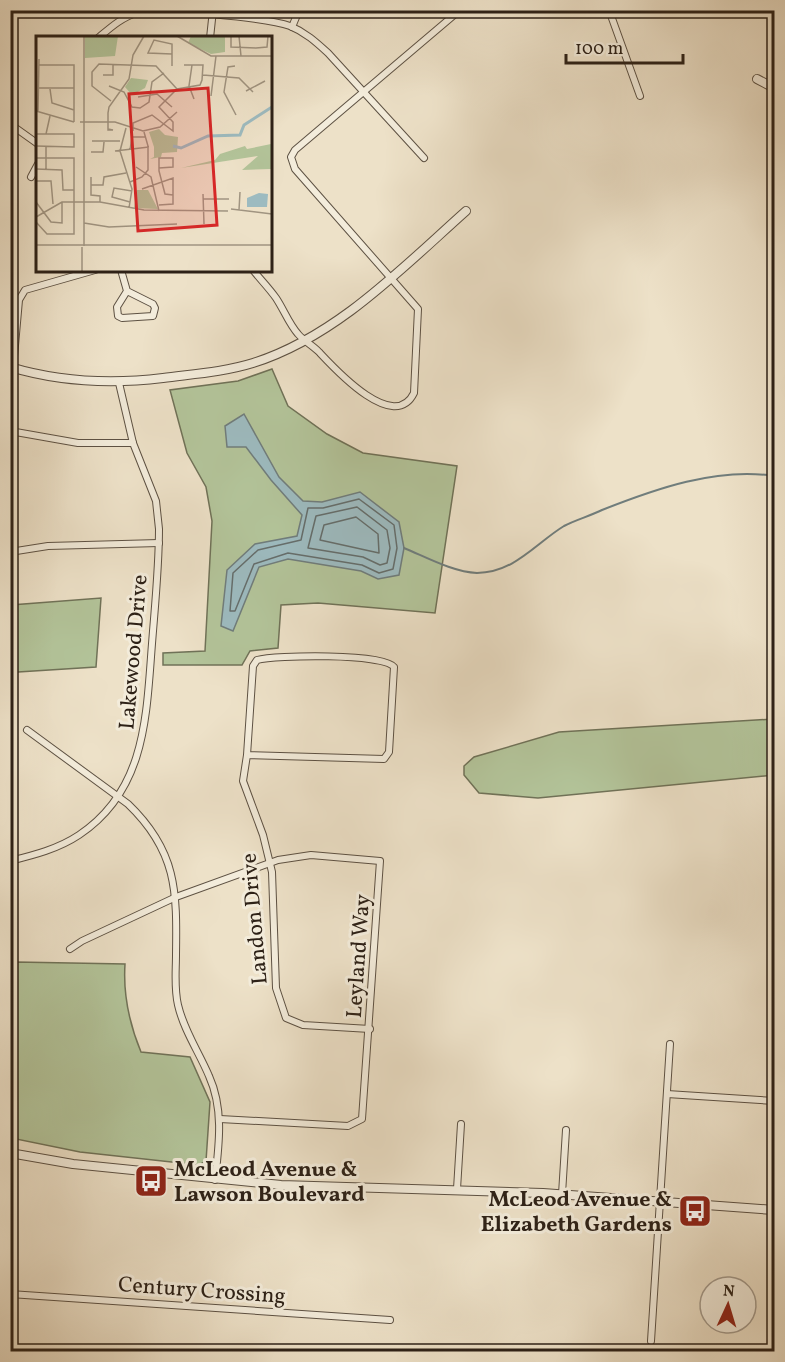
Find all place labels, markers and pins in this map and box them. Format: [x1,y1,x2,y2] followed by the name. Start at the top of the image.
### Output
[174,1155,365,1211] place label: McLeod Avenue & Lawson Boulevard
[133,1163,169,1199] bus stop icon: McLeod Avenue & Lawson Boulevard
[481,1185,672,1241] place label: McLeod Avenue & Elizabeth Gardens
[677,1193,713,1229] bus stop icon: McLeod Avenue & Elizabeth Gardens

